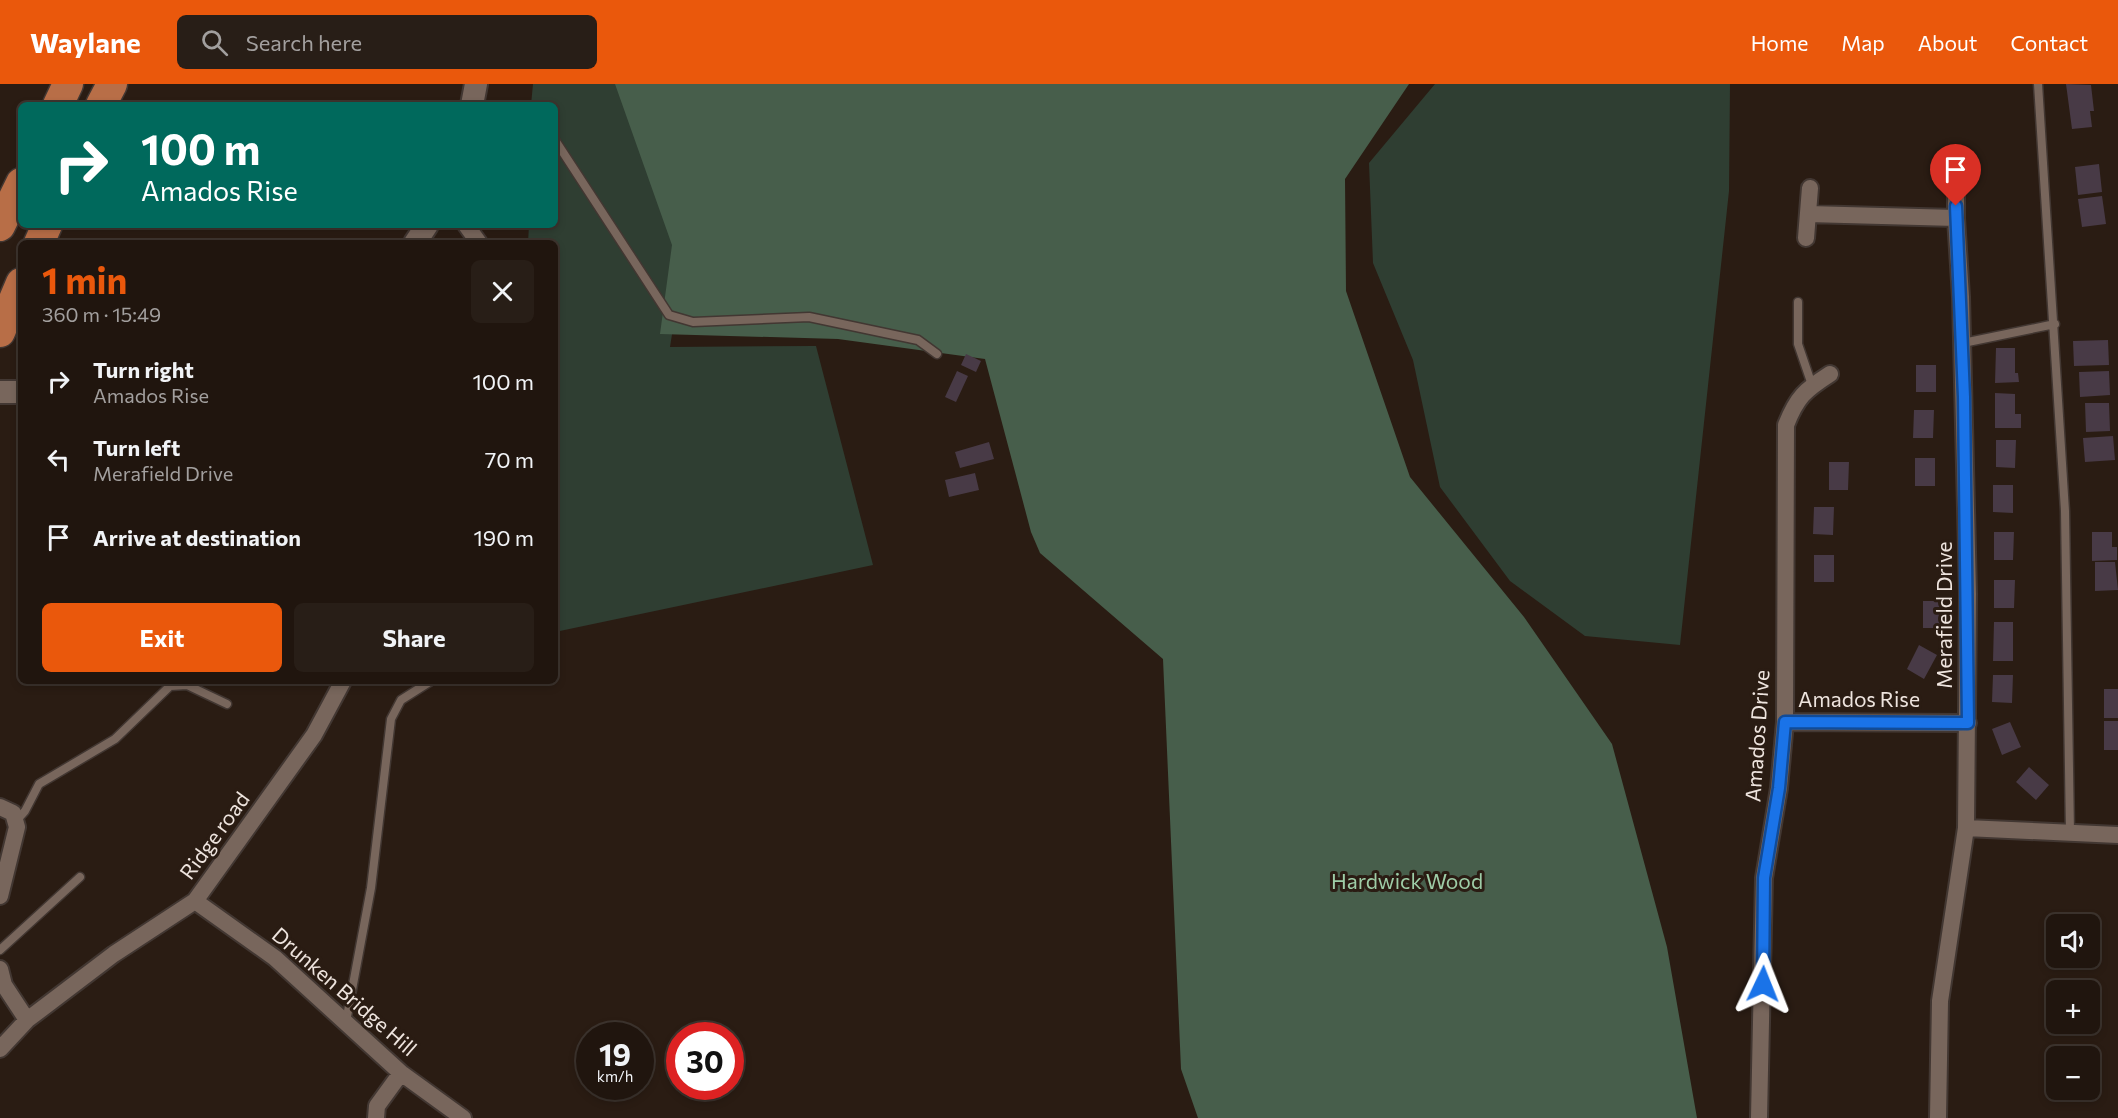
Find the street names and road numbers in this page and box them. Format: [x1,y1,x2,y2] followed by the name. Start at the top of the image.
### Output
[1931,541,1956,689] street label: Merafield Drive
[1739,669,1774,803] street label: Amados Drive
[1798,686,1920,711] street label: Amados Rise
[174,787,254,884] street label: Ridge road
[268,921,422,1060] street label: Drunken Bridge Hill

